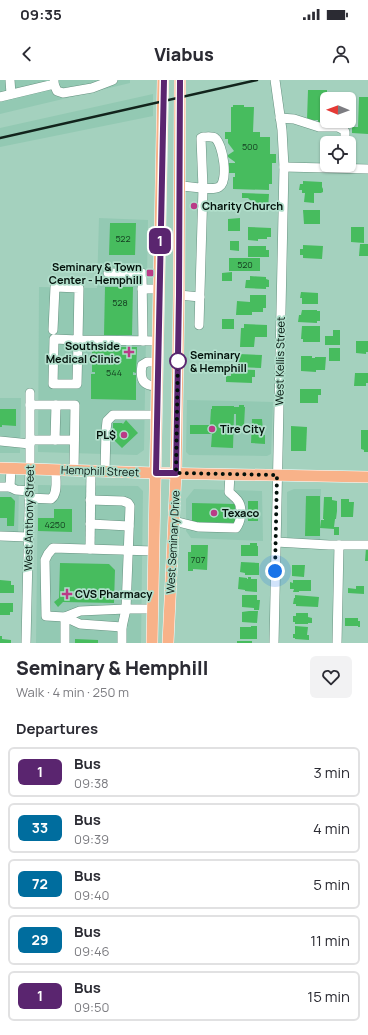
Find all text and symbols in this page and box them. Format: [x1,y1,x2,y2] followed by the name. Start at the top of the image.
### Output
[20,4,62,25] text: 09:35
[154,42,214,66] text: Viabus
[16,43,38,65] icon: back
[330,43,352,65] icon: person
[320,92,356,128] north arrow
[320,92,356,172] map controls
[320,136,356,172] button: locate
[242,140,258,153] house number: 500
[202,198,283,213] place label: Charity Church
[189,201,199,211] marker: Charity Church
[147,228,173,254] line badge: 1
[157,231,163,250] text: 1
[115,232,131,245] house number: 522
[237,258,253,271] house number: 520
[49,259,142,287] place label: Seminary & Town Center - Hemphill
[145,268,155,278] marker: Seminary & Town Center - Hemphill
[112,296,128,309] house number: 528
[271,316,288,406] street label: West Kellis Street
[46,338,120,366] place label: Southside Medical Clinic
[123,346,135,358] marker: Southside Medical Clinic
[190,347,247,375] place label: Seminary & Hemphill
[169,352,187,370] marker: Seminary & Hemphill
[106,366,122,379] house number: 544
[220,421,266,436] place label: Tire City
[207,424,217,434] marker: Tire City
[96,427,116,442] place label: PL$
[119,430,129,440] marker: PL$
[61,462,139,479] street label: Hemphill Street
[20,465,37,571] street label: West Anthony Street
[162,489,183,594] street label: West Seminary Drive
[222,505,260,520] place label: Texaco
[209,508,219,518] marker: Texaco
[44,518,66,531] house number: 4250
[191,553,206,566] house number: 707
[265,561,285,581] your location
[75,586,153,601] place label: CVS Pharmacy
[62,589,72,599] marker: CVS Pharmacy
[16,655,208,681] text: Seminary & Hemphill
[310,656,352,698] button: heart
[16,683,129,701] text: Walk · 4 min · 250 m
[16,718,98,739] text: Departures
[74,753,101,774] text: Bus
[37,762,43,781] text: 1
[314,762,350,783] text: 3 min
[74,774,109,792] text: 09:38
[74,809,101,830] text: Bus
[32,818,48,837] text: 33
[313,818,350,839] text: 4 min
[74,830,109,848] text: 09:39
[74,865,101,886] text: Bus
[32,874,48,893] text: 72
[313,874,350,895] text: 5 min
[74,886,109,904] text: 09:40
[74,921,101,942] text: Bus
[31,930,49,949] text: 29
[310,930,350,951] text: 11 min
[74,942,110,960] text: 09:46
[74,977,101,998] text: Bus
[37,986,43,1005] text: 1
[307,986,350,1007] text: 15 min
[74,998,109,1016] text: 09:50

